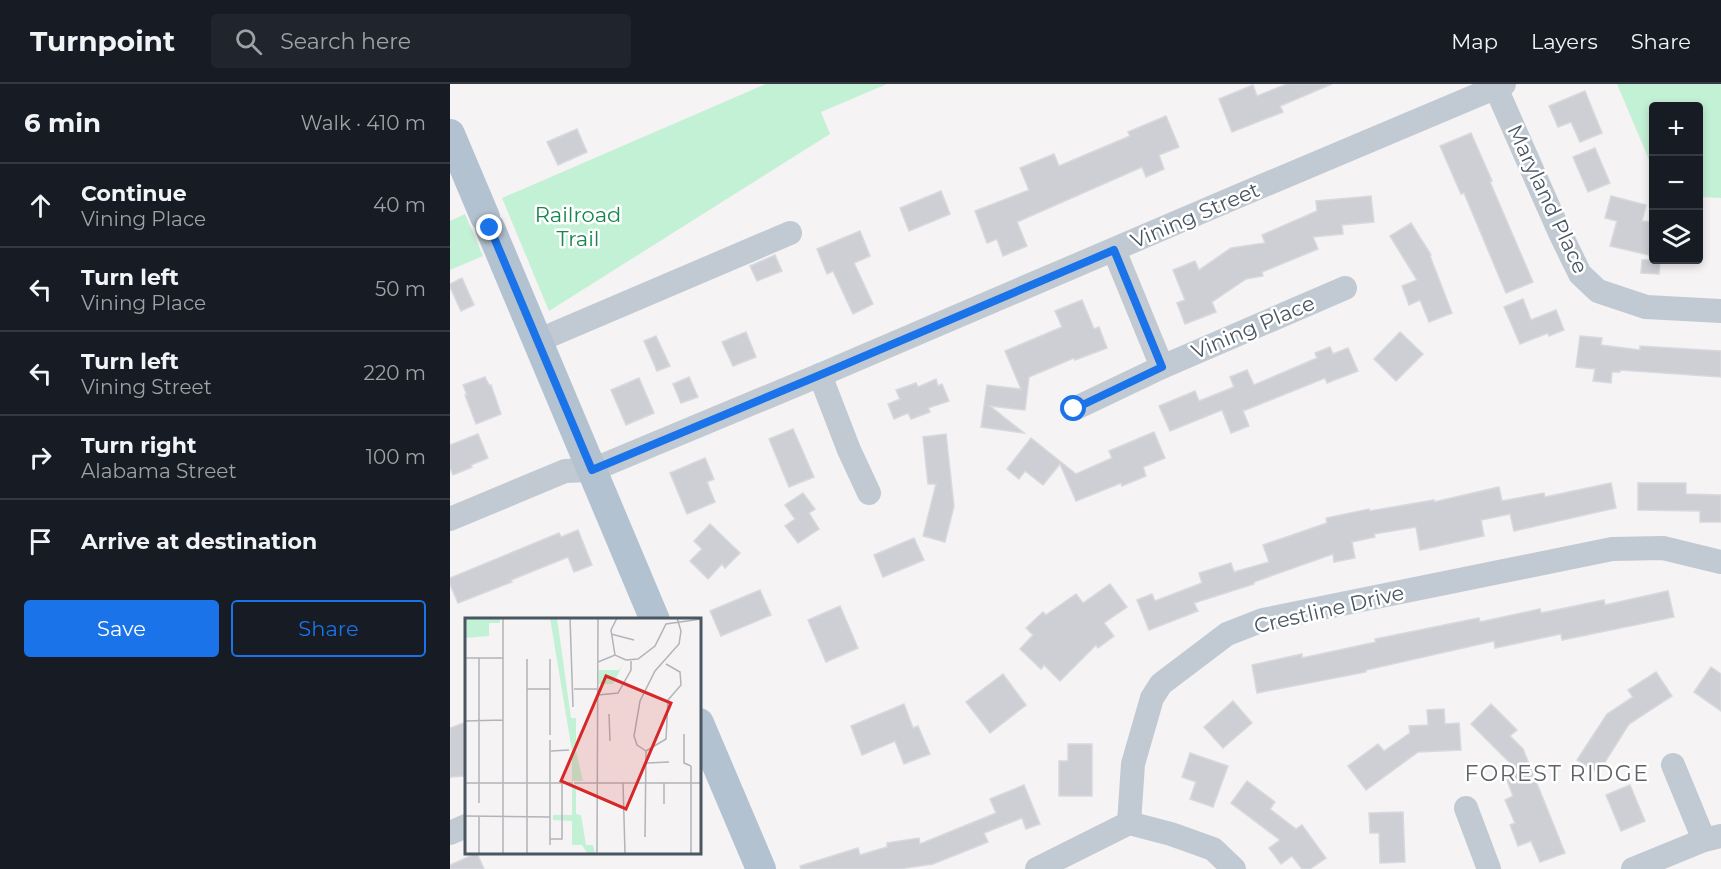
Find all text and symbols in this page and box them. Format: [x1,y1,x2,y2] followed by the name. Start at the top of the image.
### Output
[211,14,631,68] search box
[30,24,175,58] text: Turnpoint
[232,25,265,58] icon: search
[280,28,411,55] text: Search here
[1451,29,1498,54] text: Map
[1531,29,1598,54] text: Layers
[1631,29,1691,54] text: Share
[1649,102,1703,264] map controls
[1649,102,1703,156] button: +
[24,107,101,139] text: 6 min
[301,111,426,135] text: Walk · 410 m
[1503,121,1593,277] street label: Maryland Place
[1649,156,1703,210] button: −
[1127,177,1263,253] street label: Vining Street
[81,180,187,207] text: Continue
[24,189,57,222] icon: ahead
[373,193,426,217] text: 40 m
[535,202,621,251] park label: Railroad Trail
[81,207,206,231] text: Vining Place
[1649,210,1703,264] button: layers
[476,214,502,240] route end
[81,264,179,291] text: Turn left
[24,273,57,306] icon: left
[375,277,426,301] text: 50 m
[1188,290,1318,364] street label: Vining Place
[81,291,206,315] text: Vining Place
[81,348,179,375] text: Turn left
[24,357,57,390] icon: left
[364,361,426,385] text: 220 m
[81,375,212,399] text: Vining Street
[1060,395,1086,421] route start
[81,432,196,459] text: Turn right
[24,441,57,474] icon: right
[366,445,426,469] text: 100 m
[81,459,237,483] text: Alabama Street
[24,525,57,558] icon: arrive
[81,528,317,555] text: Arrive at destination
[1252,580,1406,638] street label: Crestline Drive
[24,600,219,657] button: Save
[231,600,426,657] button: Share
[465,618,700,854] inset map
[1465,760,1649,787] district label: FOREST RIDGE

